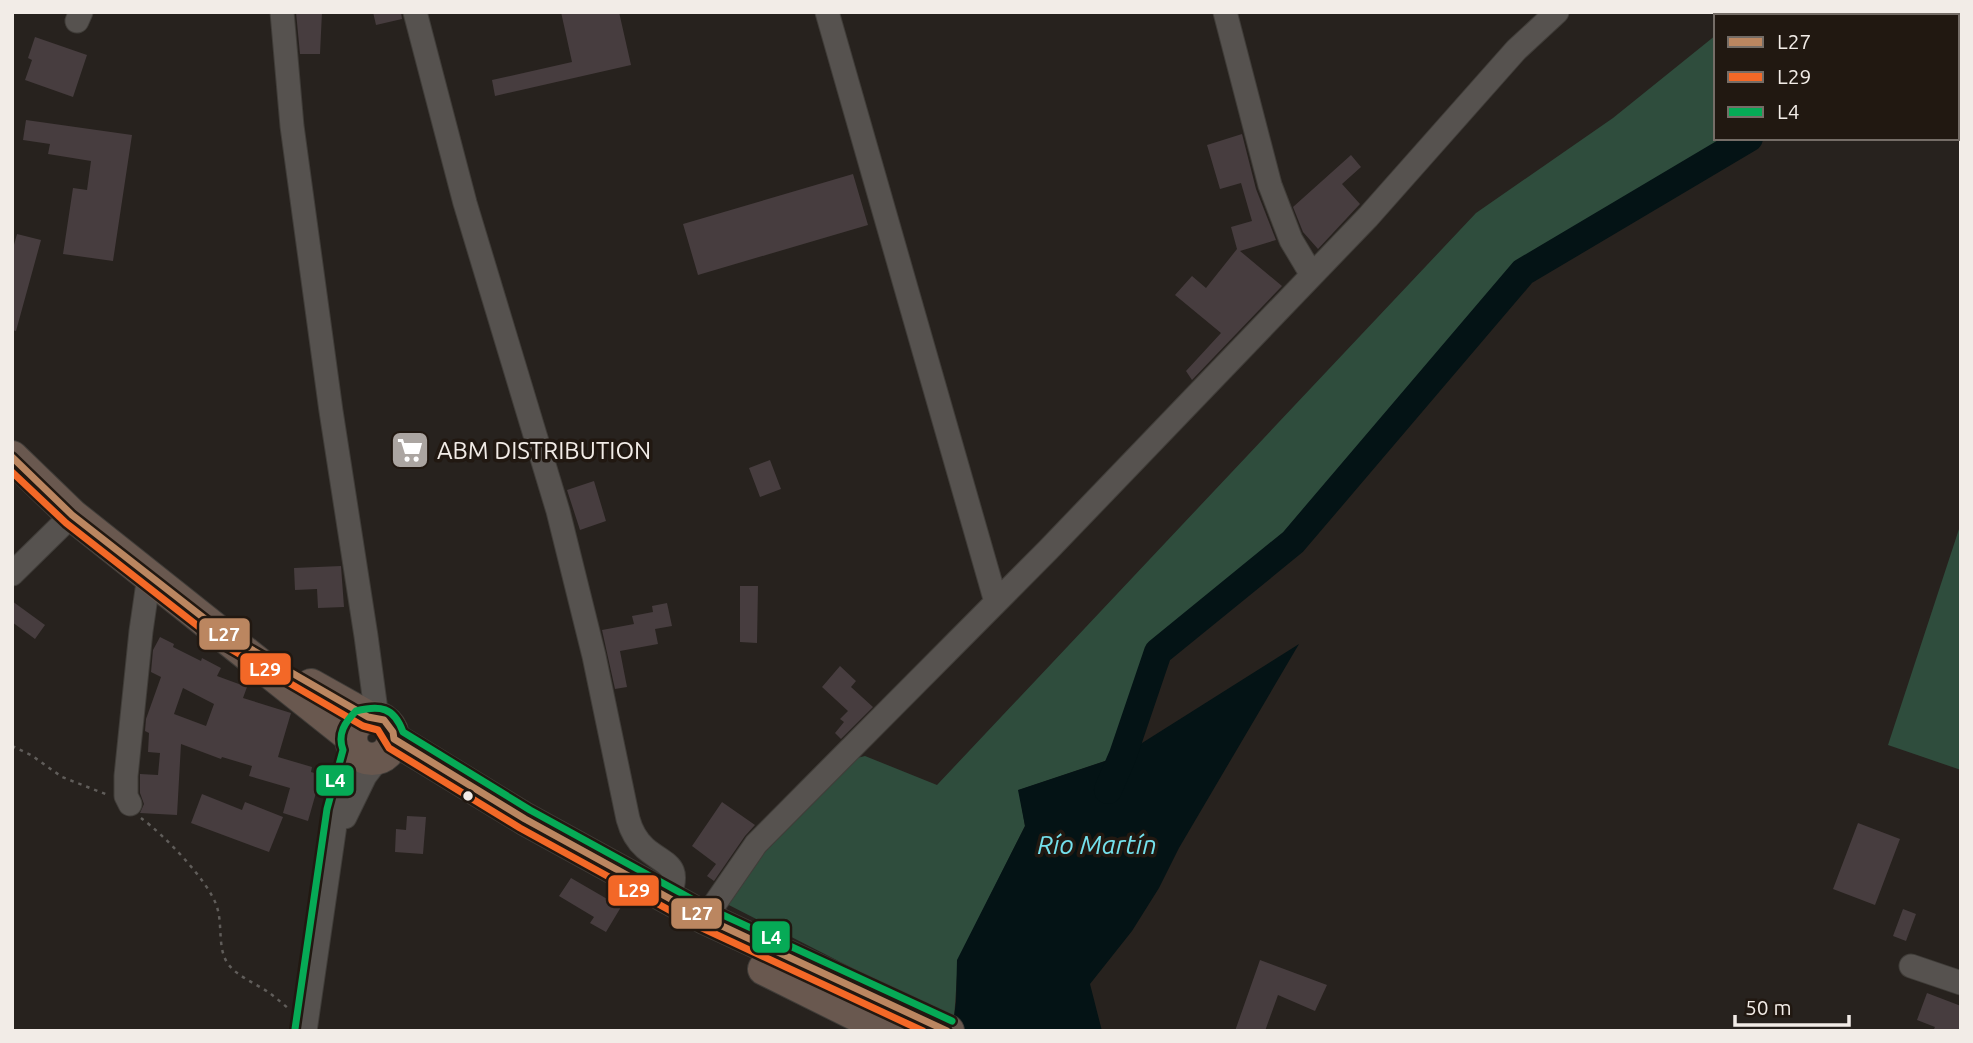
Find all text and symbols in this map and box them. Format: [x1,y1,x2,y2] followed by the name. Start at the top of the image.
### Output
[1714,14,1959,140] legend
[1777,29,1811,53] text: L27
[1777,64,1811,88] text: L29
[1777,99,1800,123] text: L4
[389,429,431,471] supermarket icon: ABM DISTRIBUTION
[437,437,651,464] place label: ABM DISTRIBUTION
[198,617,251,651] line badge: L27
[208,623,240,645] text: L27
[239,652,292,686] line badge: L29
[249,658,281,680] text: L29
[315,764,355,797] line badge: L4
[324,769,346,791] text: L4
[461,789,475,803] unlabelled marker
[1037,830,1157,859] water label: Río Martín
[607,874,660,907] line badge: L29
[618,879,650,901] text: L29
[670,897,723,930] line badge: L27
[681,902,713,924] text: L27
[751,920,791,954] line badge: L4
[760,926,782,948] text: L4
[1735,984,1849,1028] scale bar
[1745,995,1792,1019] text: 50 m

